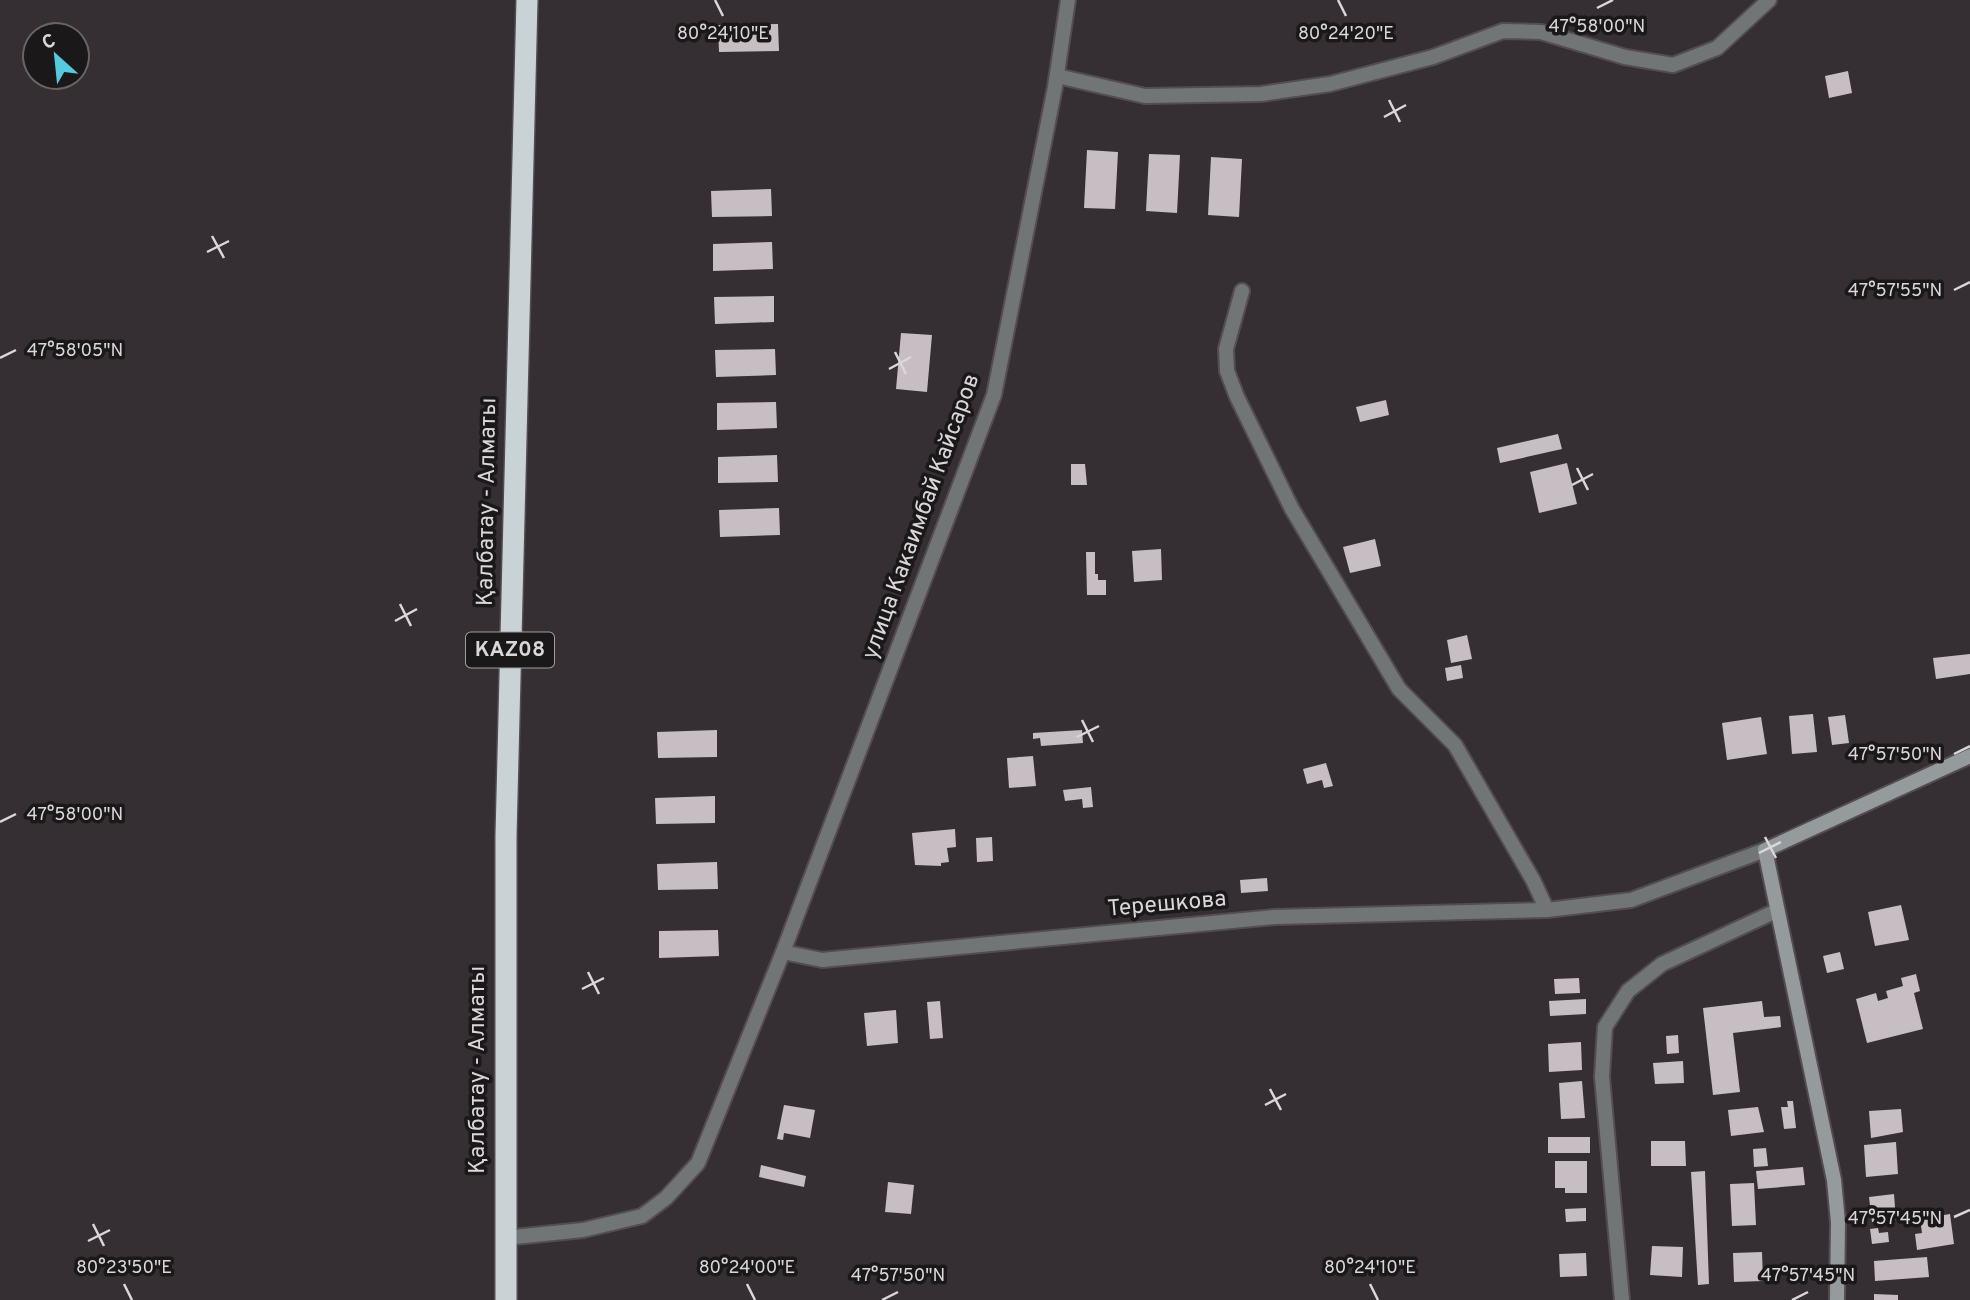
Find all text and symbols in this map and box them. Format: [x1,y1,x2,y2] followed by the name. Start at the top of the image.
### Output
[1549,16,1645,39] text: 47°58'00"N
[21,21,91,91] north arrow
[677,23,769,46] text: 80°24'10"E
[1298,23,1394,46] text: 80°24'20"E
[38,29,60,56] text: С
[1848,280,1942,303] text: 47°57'55"N
[27,340,123,363] text: 47°58'05"N
[857,370,987,664] street label: улица Какаимбай Кайсаров
[472,398,504,606] street label: Қалбатау - Алматы
[466,632,554,668] road number: KAZ08
[1848,744,1942,767] text: 47°57'50"N
[27,804,123,827] text: 47°58'00"N
[1106,885,1228,925] street label: Терешкова
[464,966,493,1174] street label: Қалбатау - Алматы
[1848,1208,1942,1231] text: 47°57'45"N
[76,1257,172,1280] text: 80°23'50"E
[699,1257,795,1280] text: 80°24'00"E
[1324,1257,1416,1280] text: 80°24'10"E
[851,1265,945,1288] text: 47°57'50"N
[1761,1265,1855,1288] text: 47°57'45"N

